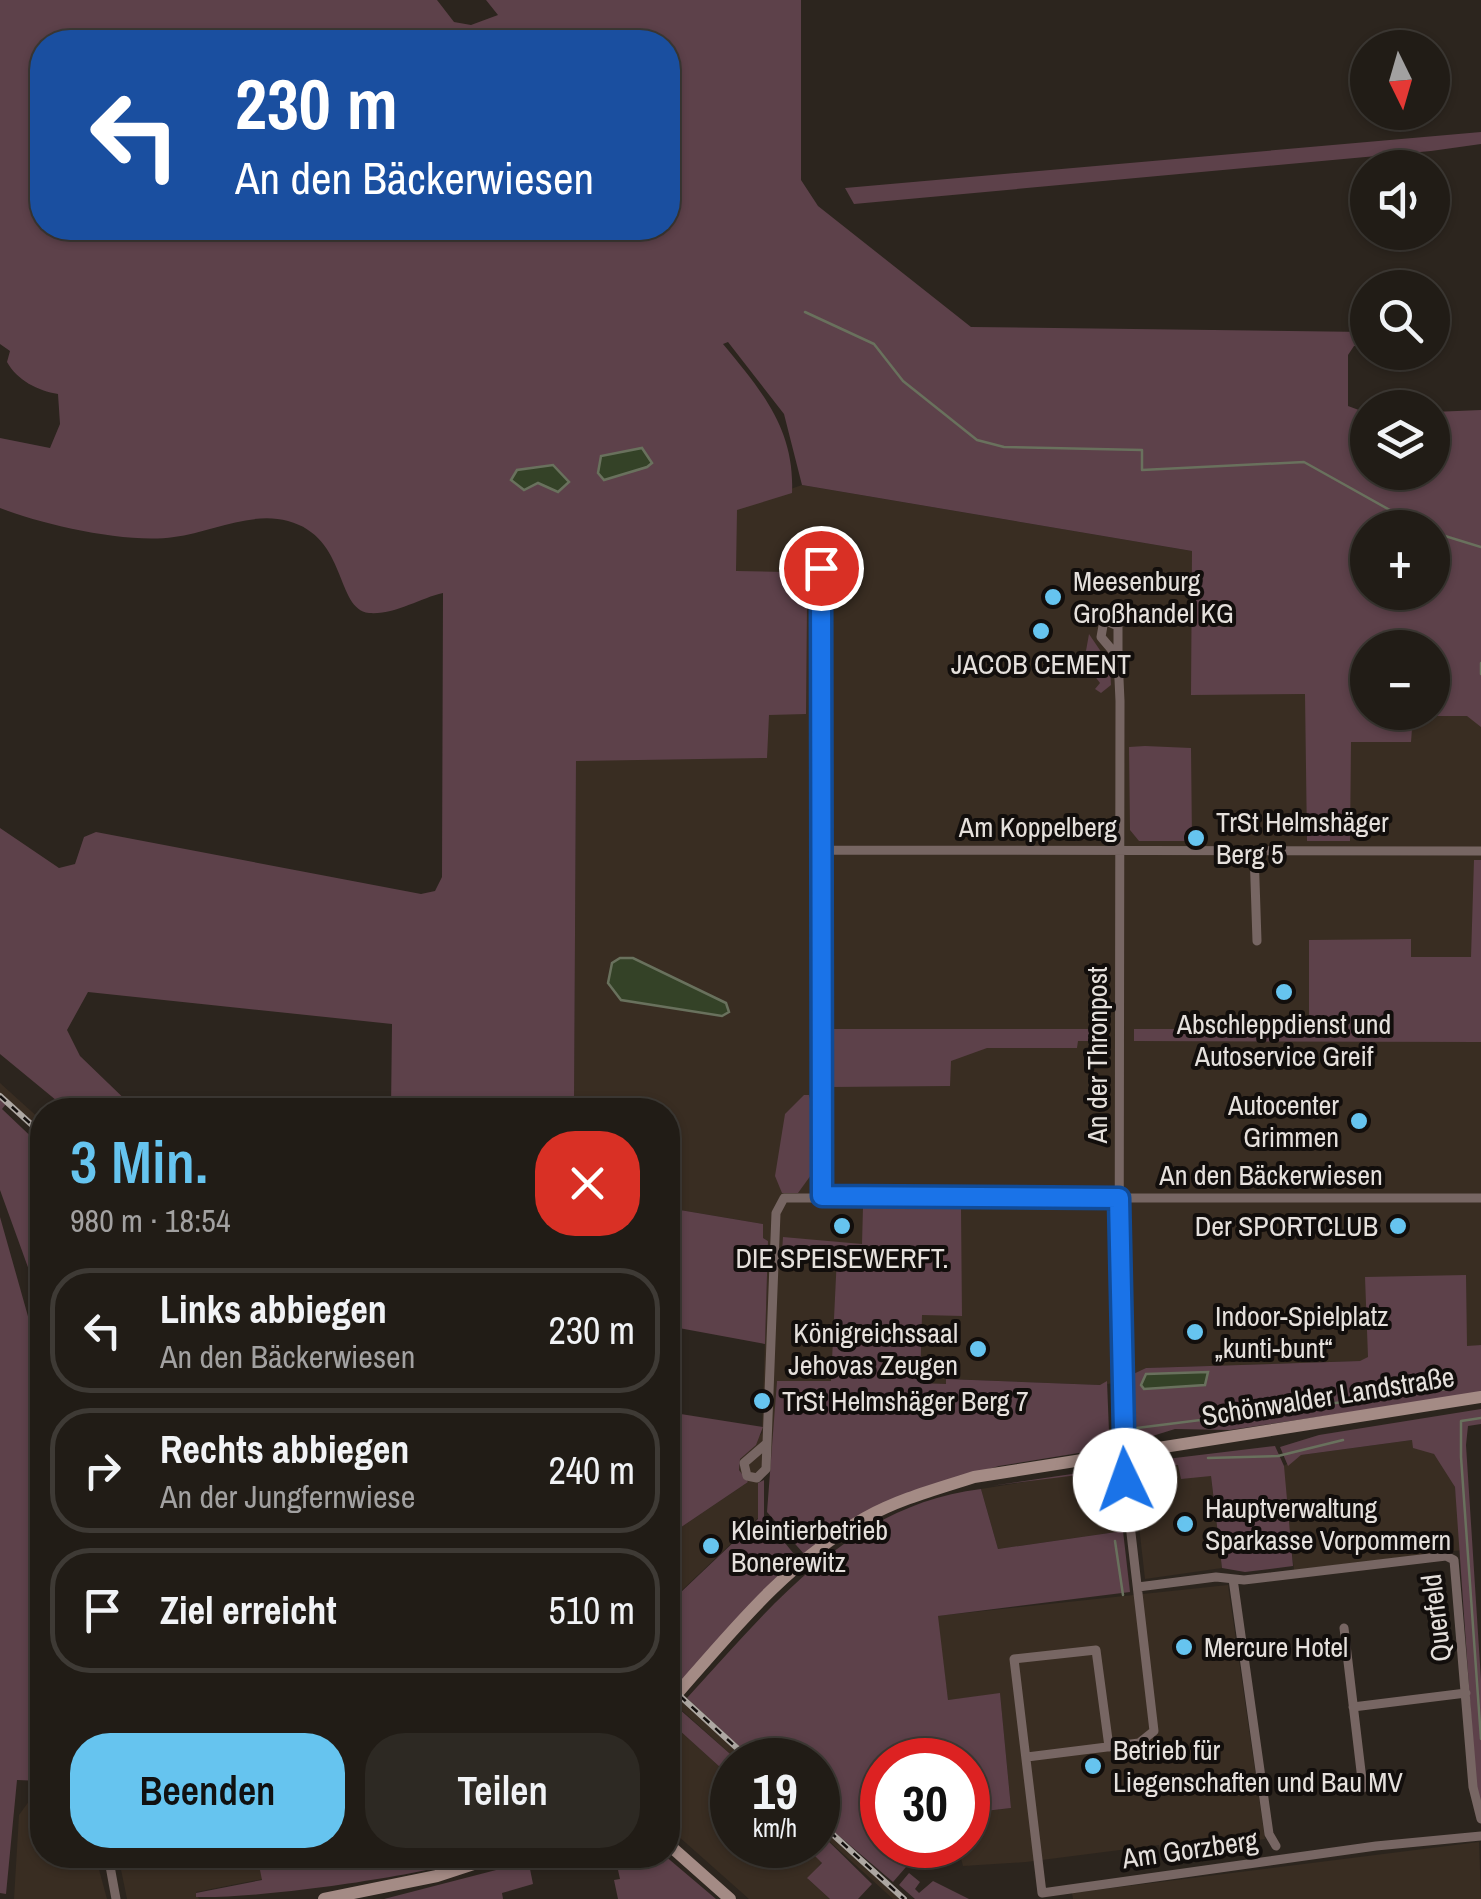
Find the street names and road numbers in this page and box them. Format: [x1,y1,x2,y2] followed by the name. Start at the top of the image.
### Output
[958,808,1117,846] street label: Am Koppelberg
[1078,966,1116,1145] street label: An der Thronpost
[1158,1156,1383,1194] street label: An den Bäckerwiesen
[1199,1357,1457,1435] street label: Schönwalder Landstraße
[1412,1572,1460,1664] street label: Querfeld
[1119,1821,1260,1877] street label: Am Gorzberg

